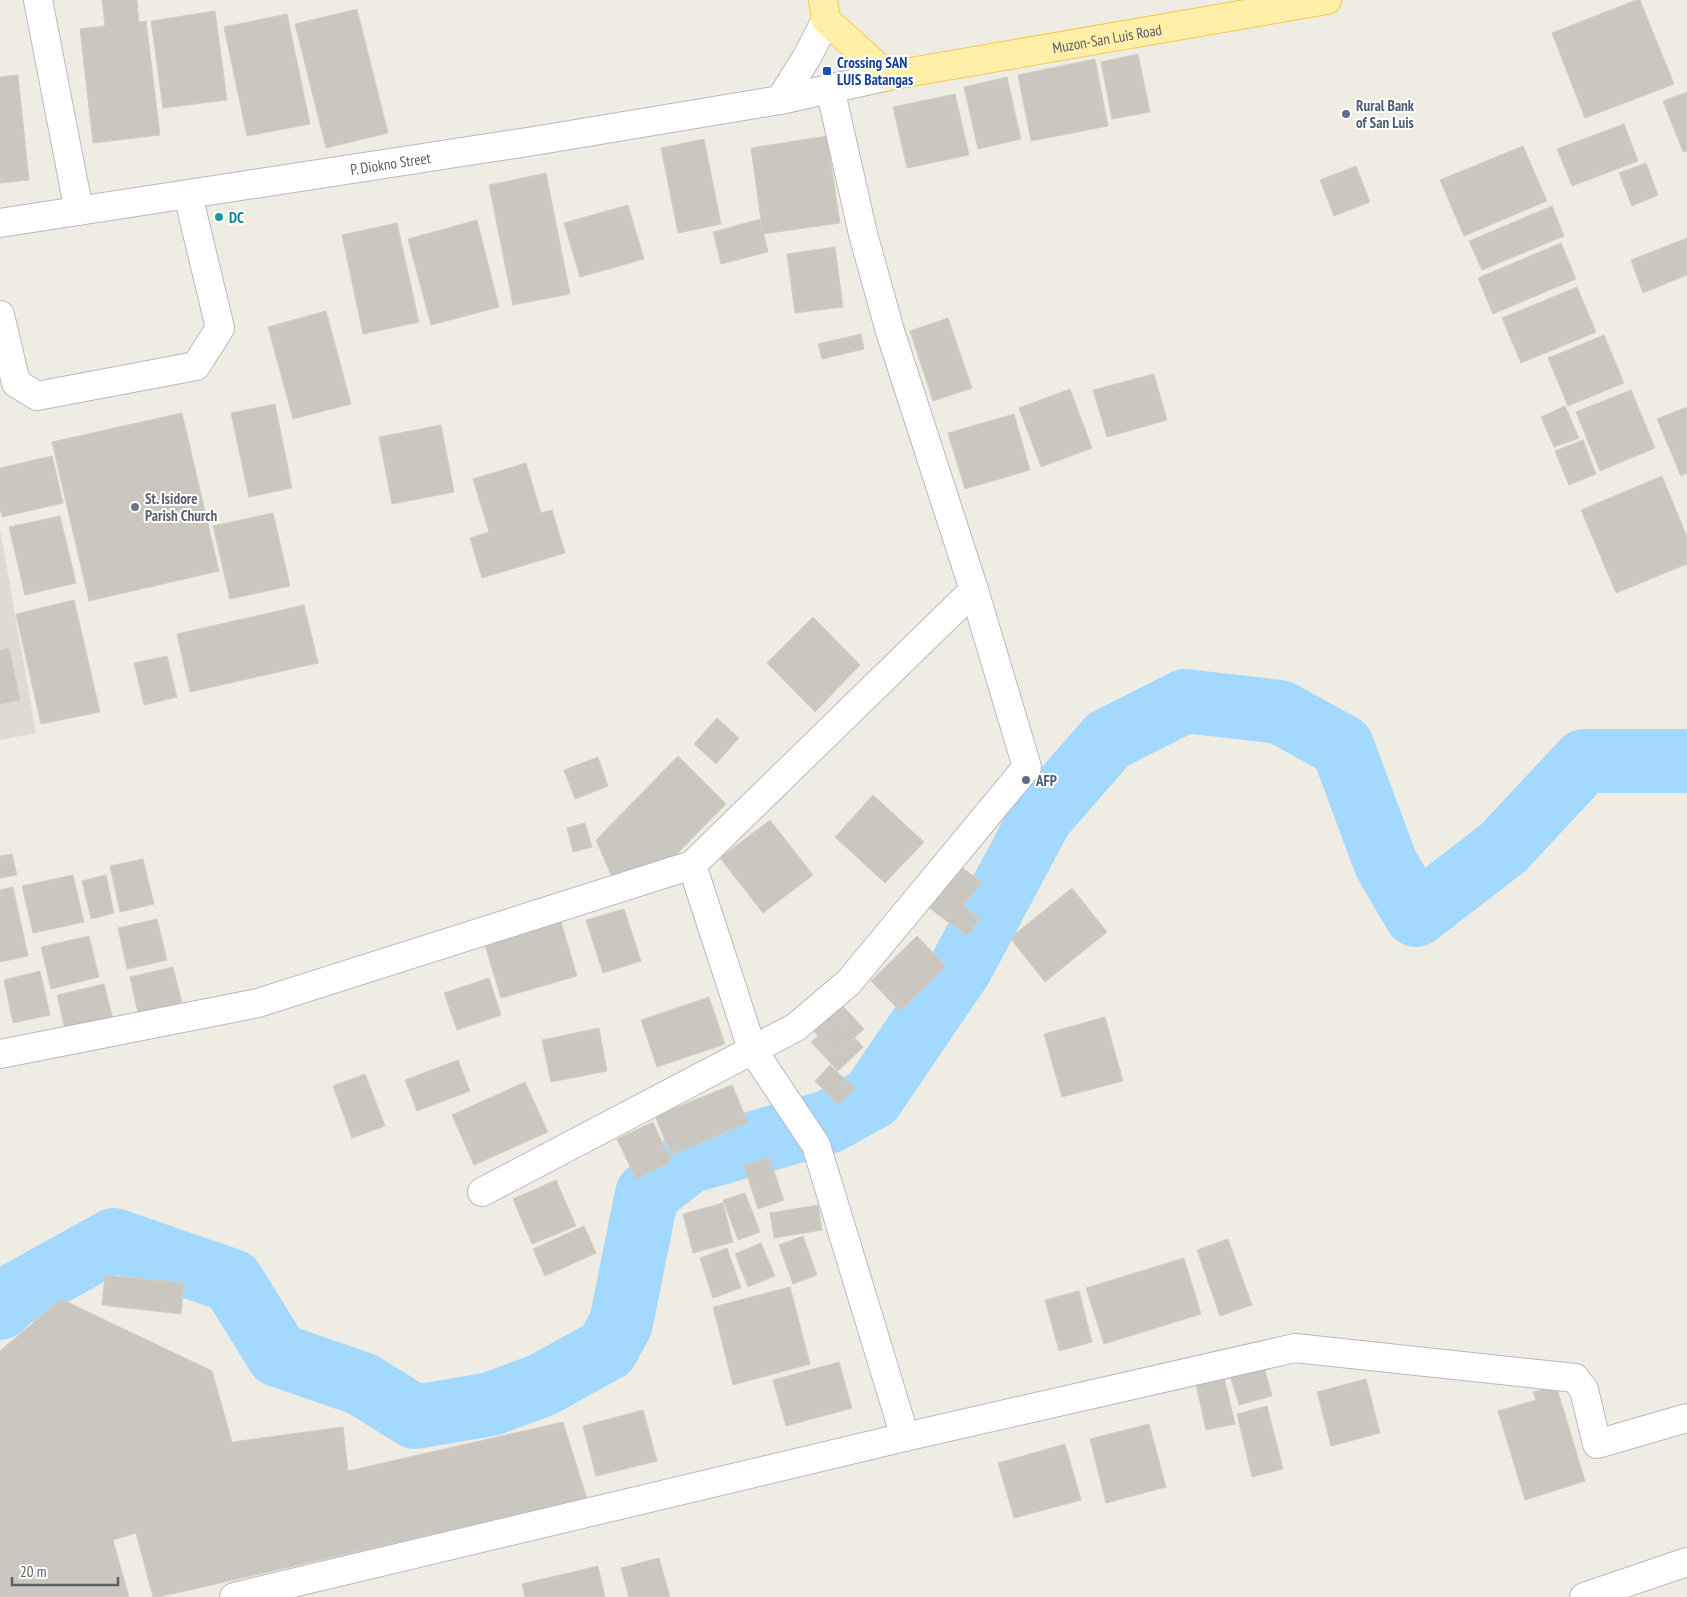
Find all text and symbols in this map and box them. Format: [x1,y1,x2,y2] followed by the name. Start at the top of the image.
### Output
[1051,19,1163,57] street label: Muzon-San Luis Road
[837,53,913,89] place label: Crossing SAN LUIS Batangas
[821,65,833,77] marker: Crossing SAN LUIS Batangas
[1356,96,1415,132] place label: Rural Bank of San Luis
[1340,108,1352,120] marker: Rural Bank of San Luis
[349,148,432,179] street label: P. Diokno Street
[229,208,244,227] place label: DC
[213,211,225,223] marker: DC
[145,489,218,525] place label: St. Isidore Parish Church
[129,501,141,513] marker: St. Isidore Parish Church
[1035,771,1057,790] place label: AFP
[1020,774,1032,786] marker: AFP
[12,1554,119,1586] scale bar
[20,1562,46,1581] text: 20 m

